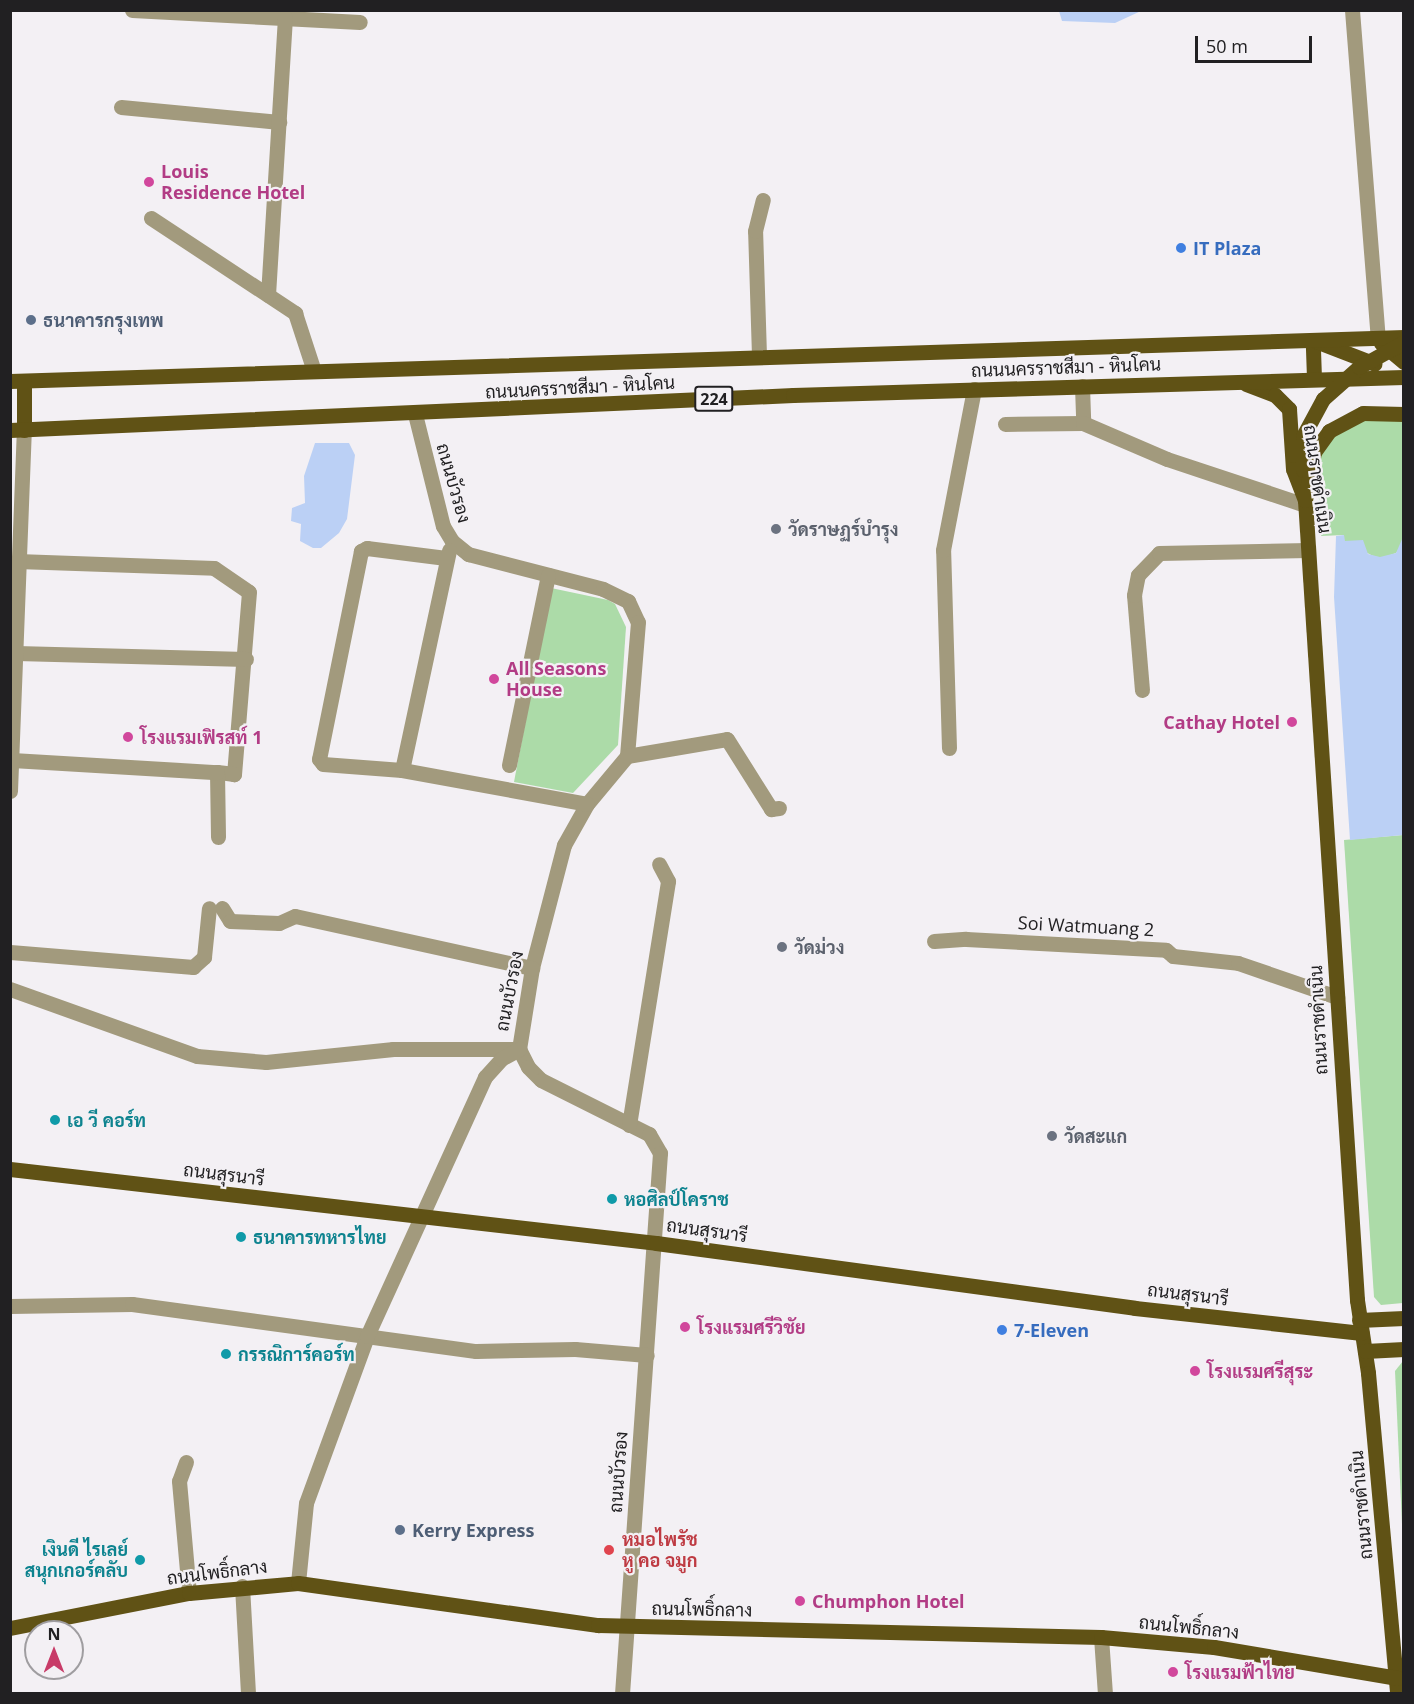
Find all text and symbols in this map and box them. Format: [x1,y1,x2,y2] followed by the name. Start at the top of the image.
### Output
[1198,24,1315,62] scale bar
[1206,34,1248,58] text: 50 m
[161,161,305,204] place label: Louis Residence Hotel
[142,175,156,189] marker: Louis Residence Hotel
[1193,237,1261,259] place label: IT Plaza
[1174,241,1188,255] marker: IT Plaza
[43,309,164,331] place label: ธนาคารกรุงเทพ
[24,313,38,327] marker: ธนาคารกรุงเทพ
[971,353,1161,381] street label: ถนนนครราชสีมา - หินโคน
[484,371,676,403] street label: ถนนนครราชสีมา - หินโคน
[693,386,735,412] road number: 224
[1300,423,1336,535] street label: ถนนราชดำเนิน
[432,441,476,525] street label: ถนนบัวรอง
[788,518,898,540] place label: วัดราษฏร์บำรุง
[769,522,783,536] marker: วัดราษฏร์บำรุง
[506,658,606,700] place label: All Seasons House
[487,672,501,686] marker: All Seasons House
[1163,711,1280,733] place label: Cathay Hotel
[1285,715,1299,729] marker: Cathay Hotel
[140,726,262,748] place label: โรงแรมเฟิรสท์ 1
[121,730,135,744] marker: โรงแรมเฟิรสท์ 1
[1017,912,1155,940] street label: Soi Watmuang 2
[794,936,844,958] place label: วัดม่วง
[775,940,789,954] marker: วัดม่วง
[491,949,527,1033] street label: ถนนบัวรอง
[1304,965,1332,1075] street label: ถนนราชดำเนิน
[67,1109,146,1131] place label: เอ วี คอร์ท
[48,1113,62,1127] marker: เอ วี คอร์ท
[1064,1125,1127,1147] place label: วัดสะแก
[1045,1129,1059,1143] marker: วัดสะแก
[182,1158,266,1190] street label: ถนนสุรนารี
[624,1188,729,1210] place label: หอศิลป์โคราช
[605,1192,619,1206] marker: หอศิลป์โคราช
[665,1214,749,1246] street label: ถนนสุรนารี
[253,1226,387,1248] place label: ธนาคารทหารไทย
[234,1230,248,1244] marker: ธนาคารทหารไทย
[1146,1278,1230,1310] street label: ถนนสุรนารี
[697,1316,805,1338] place label: โรงแรมศรีวิชัย
[1014,1319,1089,1341] place label: 7-Eleven
[678,1320,692,1334] marker: โรงแรมศรีวิชัย
[995,1323,1009,1337] marker: 7-Eleven
[238,1343,355,1365] place label: กรรณิการ์คอร์ท
[219,1347,233,1361] marker: กรรณิการ์คอร์ท
[1207,1360,1313,1382] place label: โรงแรมศรีสุระ
[1188,1364,1202,1378] marker: โรงแรมศรีสุระ
[604,1431,632,1513] street label: ถนนบัวรอง
[1345,1449,1377,1561] street label: ถนนราชดำเนิน
[412,1519,534,1541] place label: Kerry Express
[393,1523,407,1537] marker: Kerry Express
[622,1529,698,1572] place label: หมอไพรัช หู คอ จมูก
[25,1539,128,1582] place label: เงินดี ไรเลย์ สนุกเกอร์คลับ
[600,1541,618,1559] marker: หมอไพรัช หู คอ จมูก
[133,1553,147,1567] marker: เงินดี ไรเลย์ สนุกเกอร์คลับ
[166,1555,268,1589] street label: ถนนโพธิ์กลาง
[812,1590,965,1612] place label: Chumphon Hotel
[793,1594,807,1608] marker: Chumphon Hotel
[652,1597,752,1621] street label: ถนนโพธิ์กลาง
[1138,1611,1240,1643] street label: ถนนโพธิ์กลาง
[24,1620,84,1680] north arrow
[47,1623,61,1645] text: N
[1185,1661,1295,1683] place label: โรงแรมฟ้าไทย
[1166,1665,1180,1679] marker: โรงแรมฟ้าไทย

